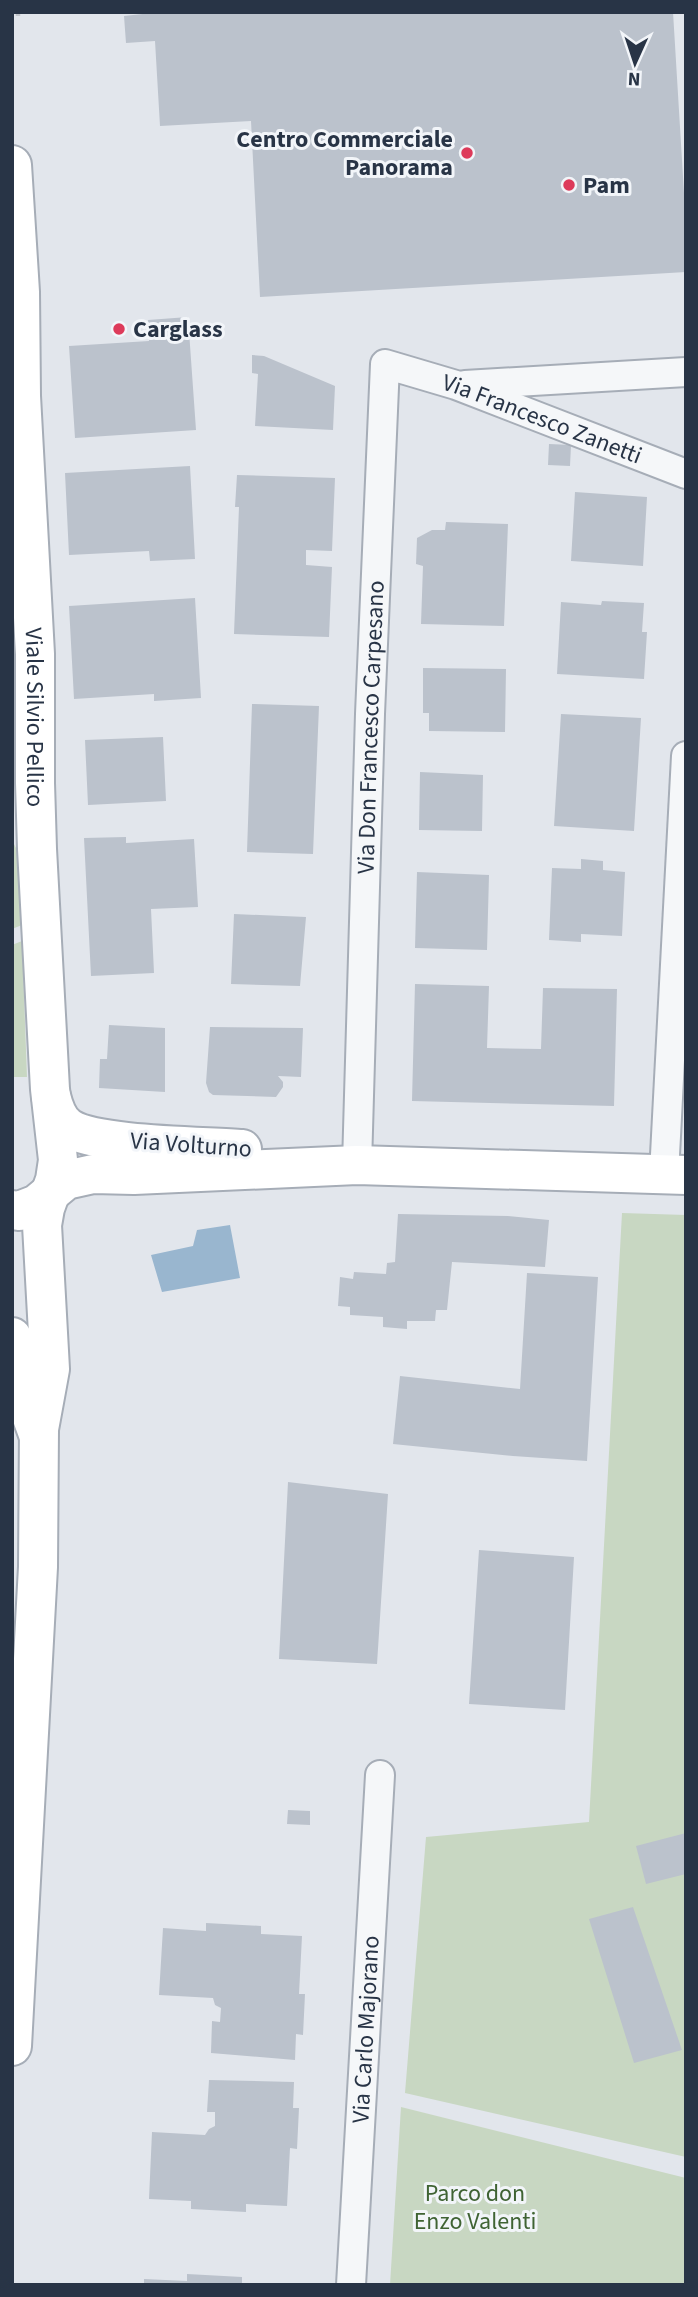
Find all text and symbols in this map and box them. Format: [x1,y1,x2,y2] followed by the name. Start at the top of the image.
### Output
[600,28,670,98] north arrow
[627,65,641,92] text: N
[236,122,453,185] place label: Centro Commerciale Panorama
[459,145,475,161] marker: Centro Commerciale Panorama
[583,168,630,203] place label: Pam
[561,177,577,193] marker: Pam
[133,312,223,347] place label: Carglass
[111,321,127,337] marker: Carglass
[438,364,647,473] street label: Via Francesco Zanetti
[348,580,393,874] street label: Via Don Francesco Carpesano
[16,627,53,808] street label: Viale Silvio Pellico
[129,1123,253,1167] street label: Via Volturno
[343,1935,388,2124] street label: Via Carlo Majorano
[414,2176,536,2239] park label: Parco don Enzo Valenti

